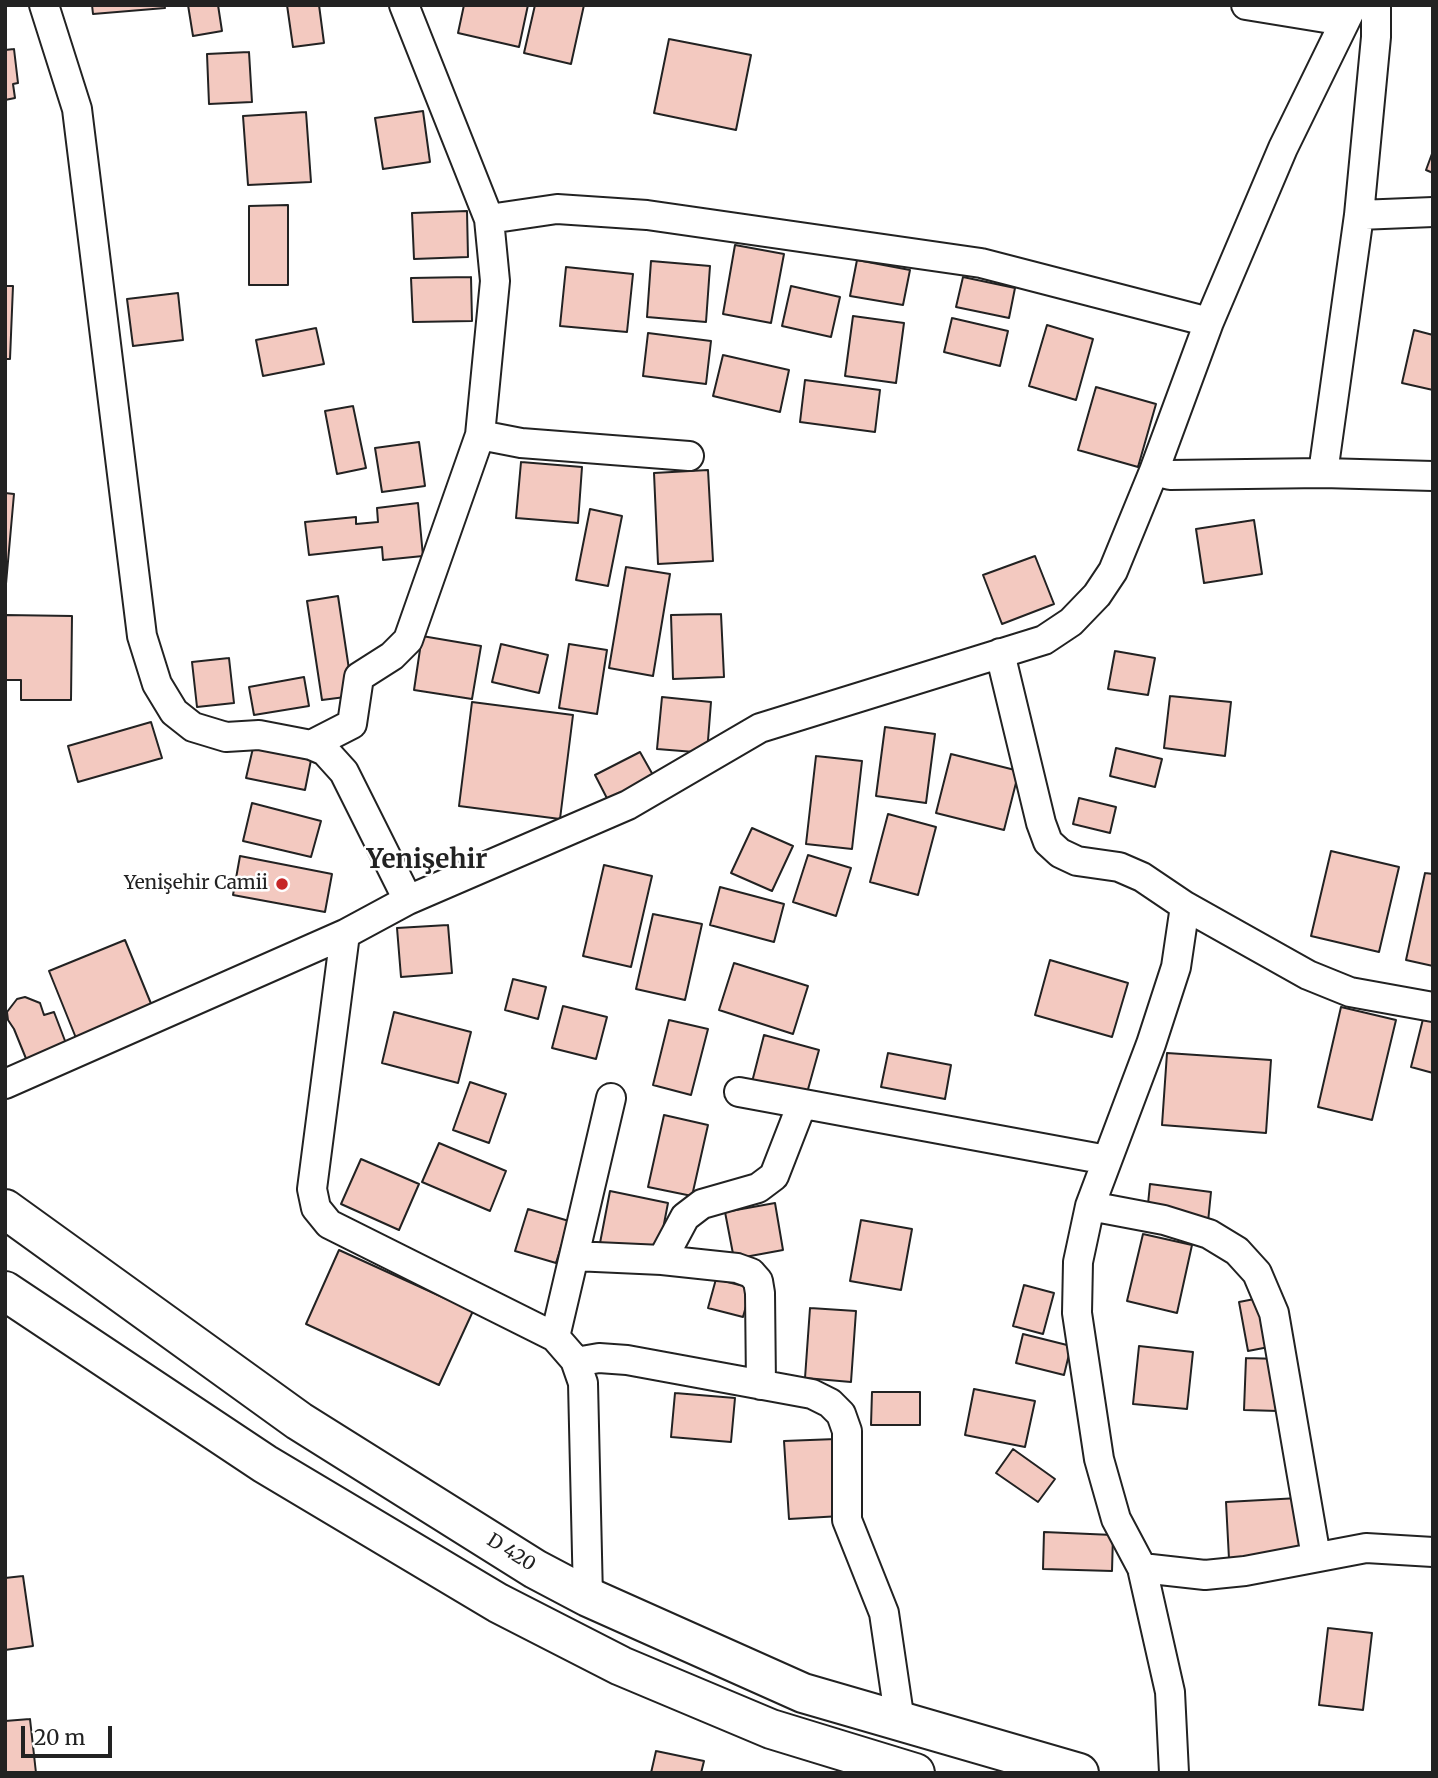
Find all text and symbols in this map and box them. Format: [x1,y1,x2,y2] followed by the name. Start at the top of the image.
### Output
[367,845,487,877] district label: Yenişehir
[124,873,268,895] place label: Yenişehir Camii
[274,876,290,892] marker: Yenişehir Camii
[483,1529,539,1577] street label: D 420
[24,1712,116,1756] scale bar
[34,1724,85,1751] text: 20 m

